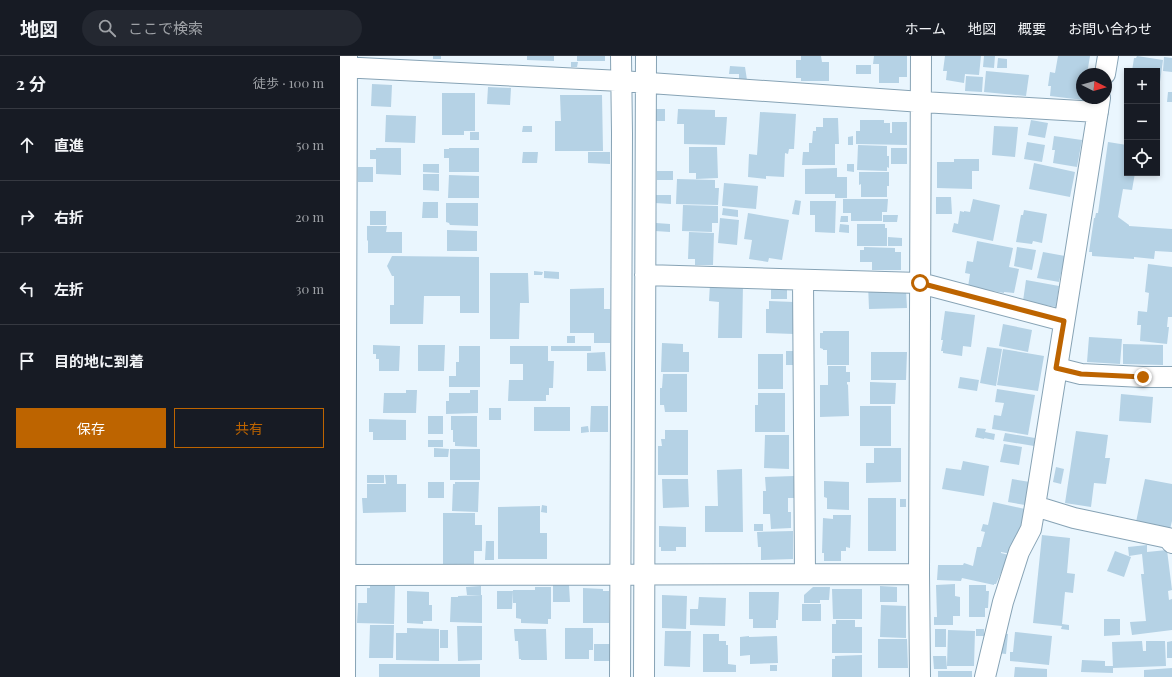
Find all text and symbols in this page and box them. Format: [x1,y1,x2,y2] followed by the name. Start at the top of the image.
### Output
[82,10,362,46] search box
[20,15,58,41] text: 地図
[96,17,118,39] icon: search
[128,18,203,38] text: ここで検索
[904,19,946,38] text: ホーム
[968,19,996,38] text: 地図
[1018,19,1046,38] text: 概要
[1068,19,1152,38] text: お問い合わせ
[1076,68,1112,104] north arrow
[1124,68,1160,176] map controls
[1124,68,1160,104] button: +
[16,72,46,94] text: 2 分
[253,74,324,91] text: 徒歩 · 100 m
[1124,104,1160,140] button: −
[16,134,38,156] icon: ahead
[54,135,84,155] text: 直進
[296,136,324,153] text: 50 m
[1124,140,1160,176] button: locate
[16,206,38,228] icon: right
[54,207,84,227] text: 右折
[295,208,324,225] text: 20 m
[911,274,929,292] route start
[16,278,38,300] icon: left
[54,279,84,299] text: 左折
[296,280,324,297] text: 30 m
[16,350,38,372] icon: arrive
[54,351,144,371] text: 目的地に到着
[1134,368,1152,386] route end
[16,408,166,448] button: 保存
[174,408,324,448] button: 共有

